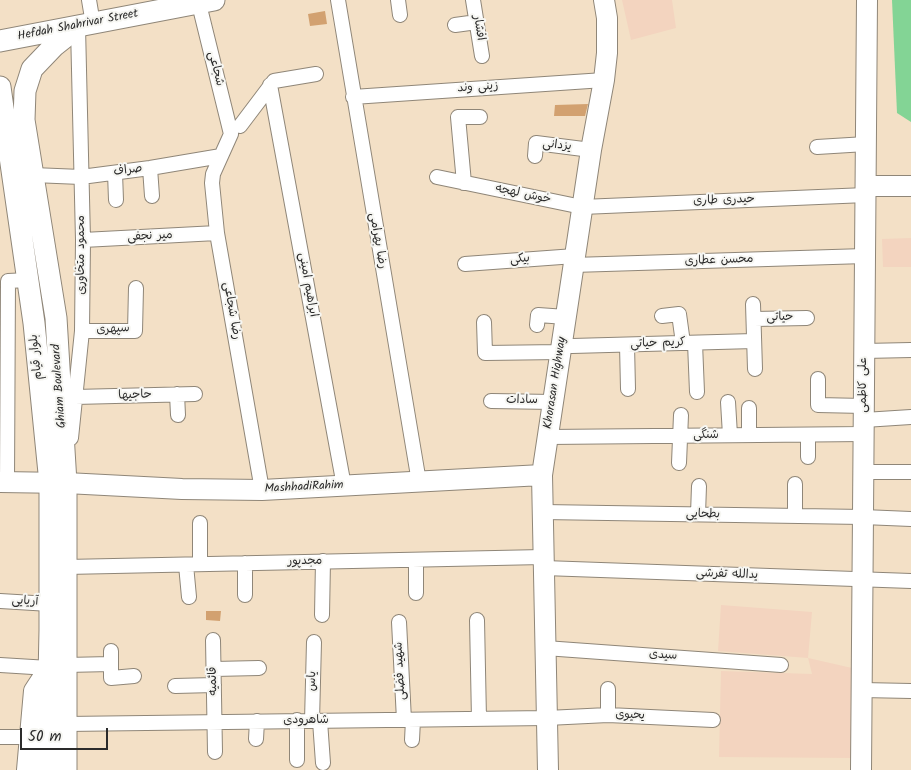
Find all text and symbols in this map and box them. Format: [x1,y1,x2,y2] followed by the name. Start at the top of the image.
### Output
[17,7,139,45] street label: Hefdah Shahrivar Street
[469,14,487,42] street label: افشار
[204,50,226,88] street label: شجاعی
[457,79,499,97] street label: زینی وند
[542,137,572,155] street label: یزدانی
[113,162,143,180] street label: صراف
[494,182,552,208] street label: خوش لهجه
[693,193,755,209] street label: حیدری طاری
[365,212,389,270] street label: رضا بهرامی
[75,215,89,295] street label: محمود متخاوری
[127,229,173,245] street label: میر نجفی
[294,252,320,318] street label: ابراهیم امینی
[510,252,530,268] street label: بیکی
[684,253,754,269] street label: محسن عطاری
[219,281,243,341] street label: رضا شجاعی
[766,311,794,325] street label: حیاتی
[96,322,130,338] street label: سپهری
[27,334,47,380] street label: بلوار قیام
[542,336,570,430] street label: Khorasan Highway
[630,336,686,352] street label: کریم حیاتی
[50,343,70,429] street label: Ghiam Boulevard
[857,357,871,413] street label: علی کاظمی
[118,388,152,404] street label: حاجیها
[506,394,538,408] street label: سادات
[693,429,719,443] street label: شنگی
[264,479,344,497] street label: MashhadiRahim
[686,508,720,522] street label: بطحایی
[288,555,322,569] street label: مجدپور
[696,567,758,583] street label: یدالله تفرشی
[11,594,39,610] street label: آریایی
[392,641,410,701] street label: شهید فضلی
[648,648,678,664] street label: سیدی
[207,666,221,696] street label: قائمیه
[305,671,321,691] street label: یاس
[615,708,645,724] street label: یحیوی
[283,714,329,728] street label: شاهرودی
[22,718,110,750] scale bar
[28,725,62,749] text: 50 m

